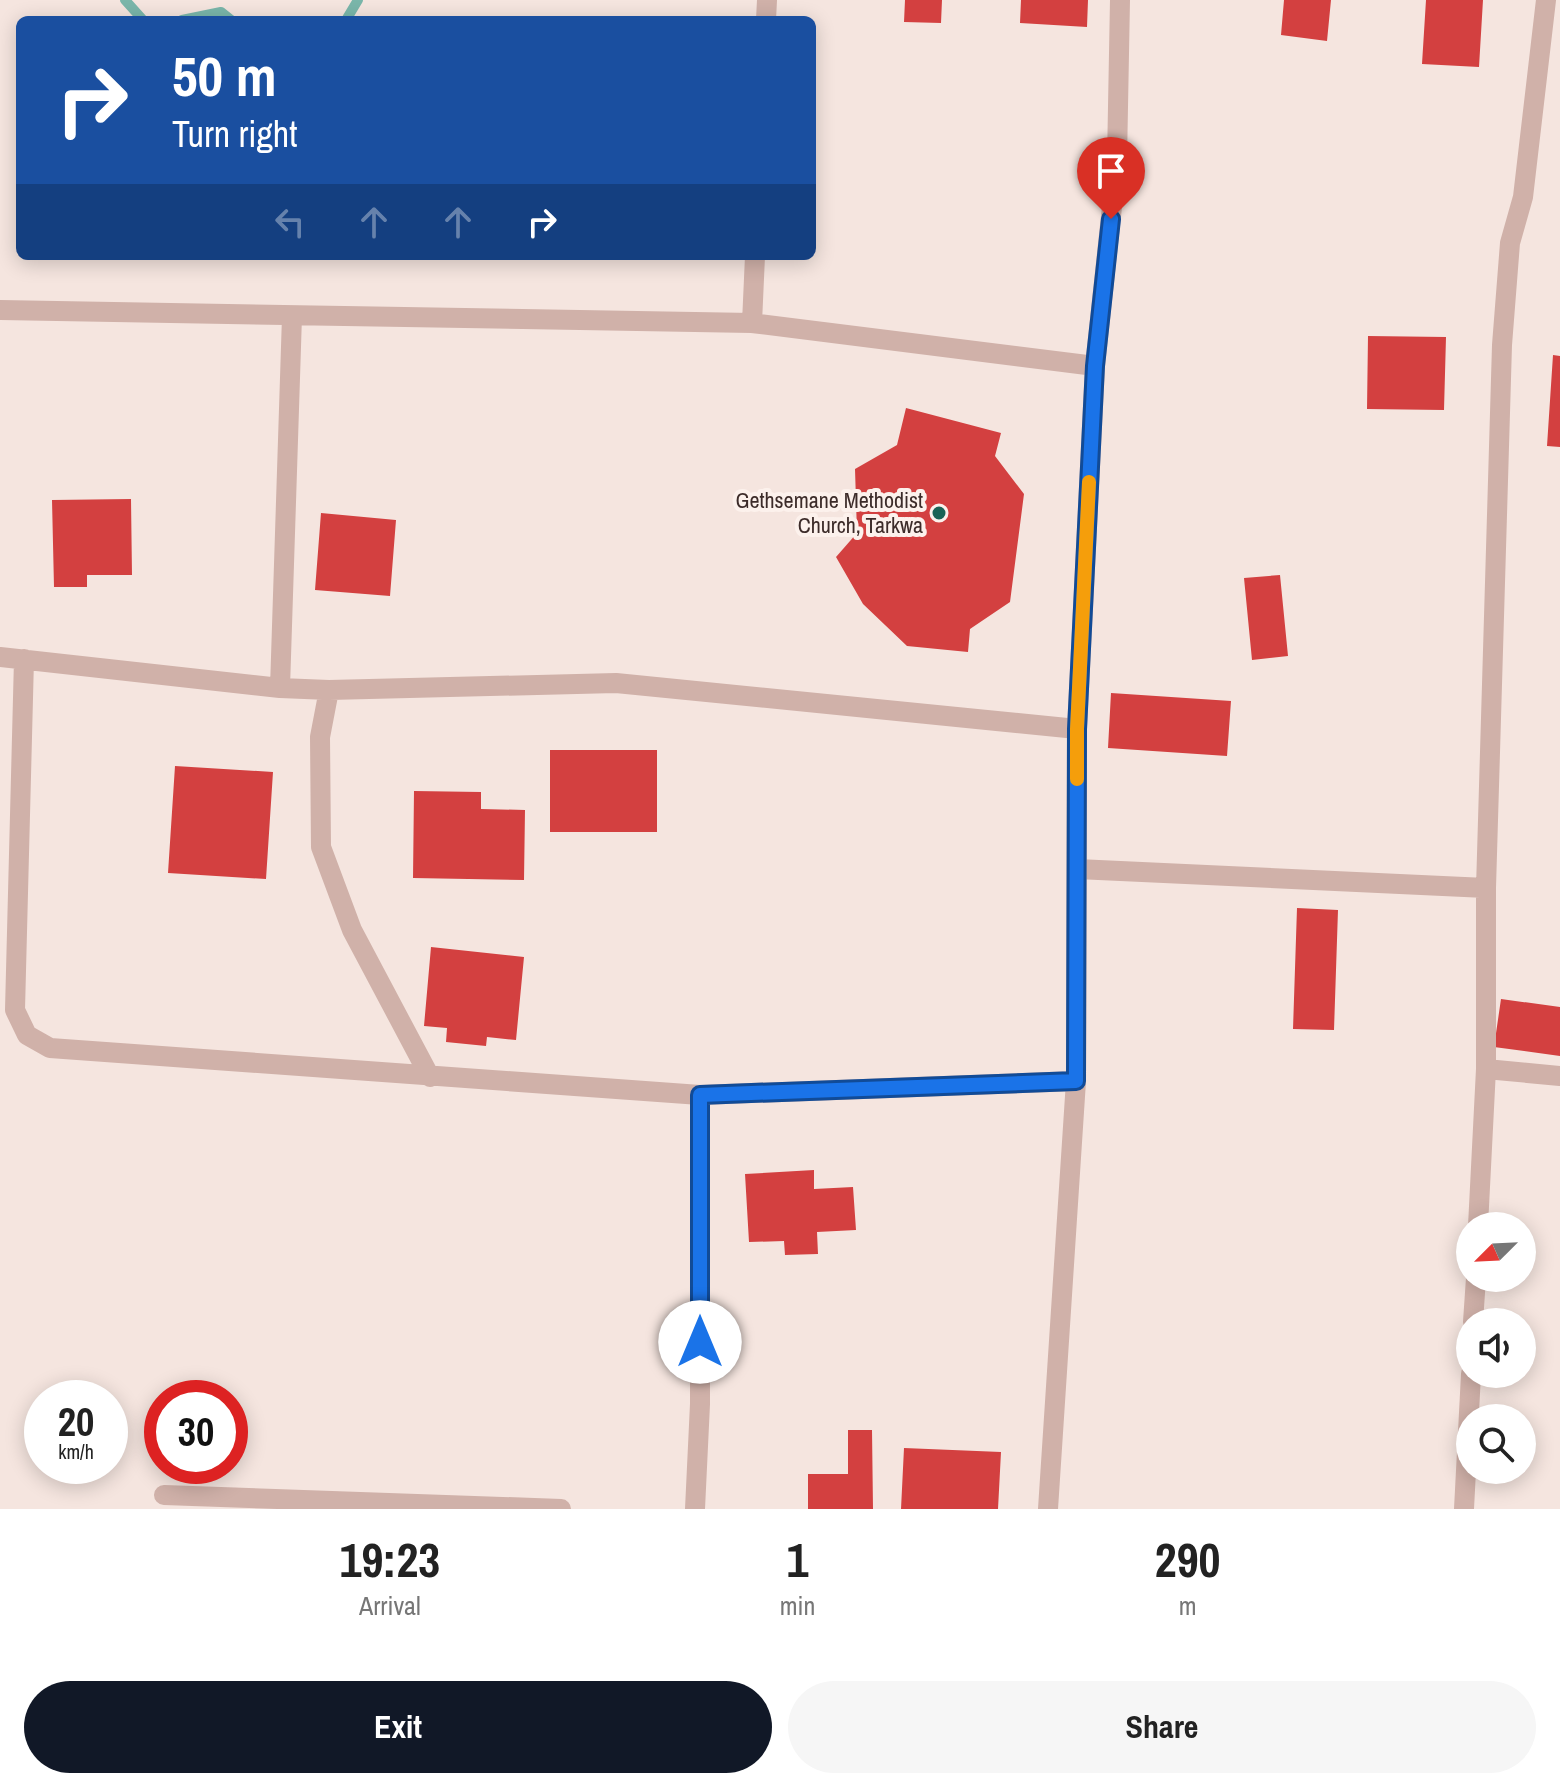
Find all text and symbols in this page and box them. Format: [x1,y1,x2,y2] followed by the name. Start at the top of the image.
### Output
[172,38,277,113] text: 50 m
[40,48,144,152] icon: right
[172,110,297,158] text: Turn right
[1077,137,1145,219] pin
[1089,149,1133,193] icon: arrive
[268,200,312,244] icon: left
[352,200,396,244] icon: ahead
[436,200,480,244] icon: ahead
[520,200,564,244] icon: right
[735,485,923,540] place label: Gethsemane Methodist Church, Tarkwa
[930,504,948,522] marker: Gethsemane Methodist Church, Tarkwa
[1456,1212,1536,1292] north arrow
[1456,1212,1536,1484] map controls
[658,1300,742,1384] position arrow
[1456,1308,1536,1388] button: sound
[144,1380,248,1484] speed limit sign: 30
[58,1395,94,1448] text: 20
[1456,1404,1536,1484] button: search
[58,1438,94,1465] text: km/h
[340,1527,440,1592] text: 19:23
[787,1527,808,1592] text: 1
[1155,1527,1220,1592] text: 290
[359,1588,421,1623] text: Arrival
[780,1588,815,1623] text: min
[1179,1588,1197,1623] text: m
[24,1681,772,1773] button: Exit
[788,1681,1536,1773] button: Share

